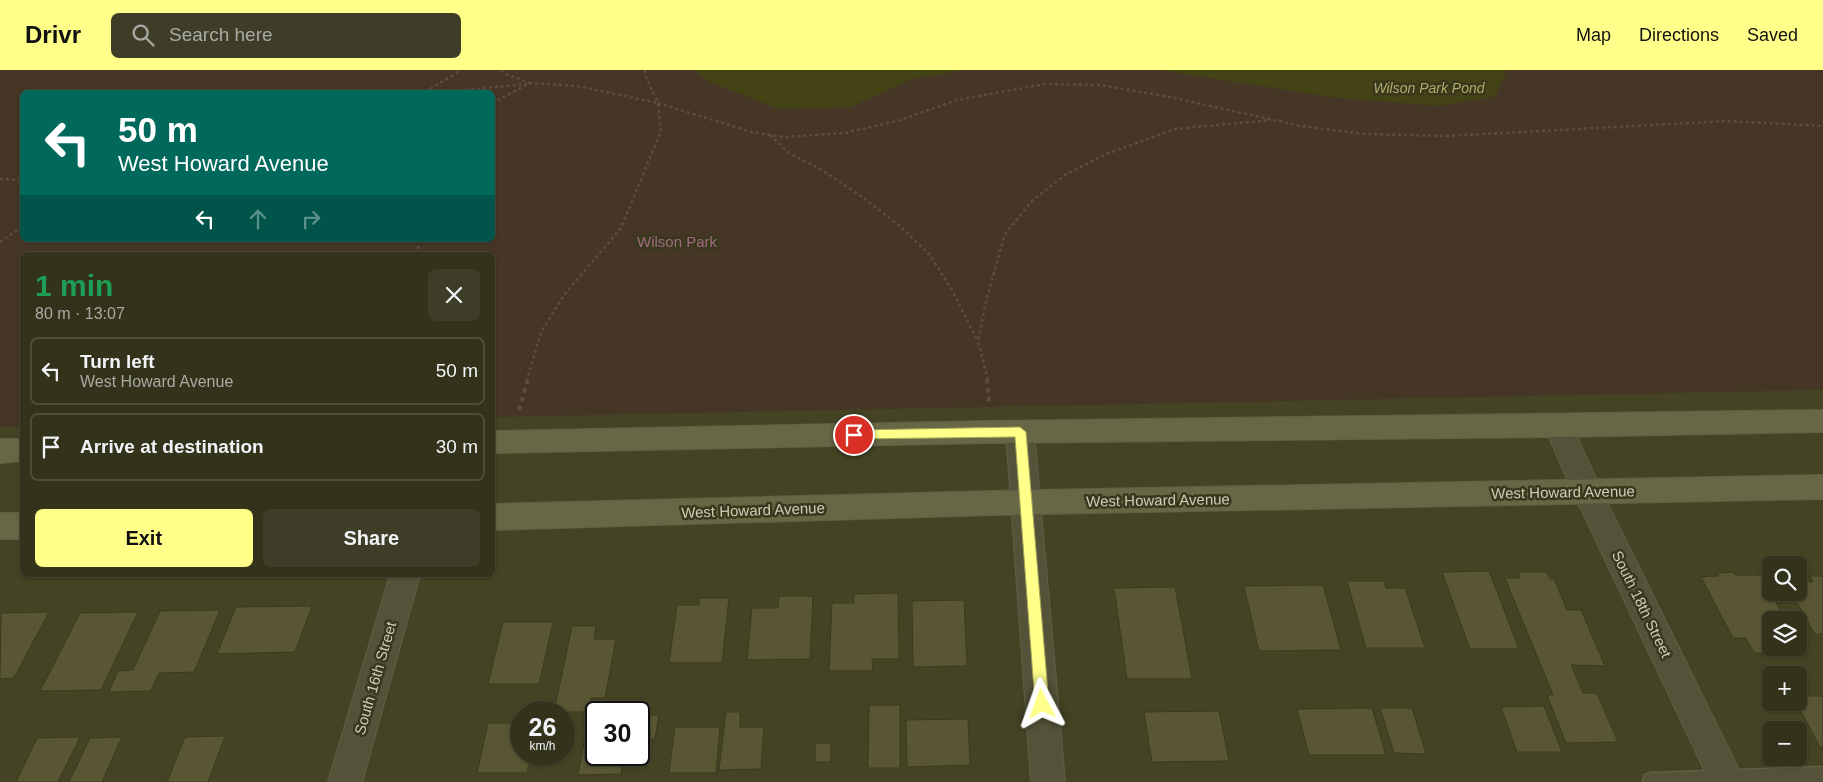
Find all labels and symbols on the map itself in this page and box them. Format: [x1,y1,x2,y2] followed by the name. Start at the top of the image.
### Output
[1373,80,1486,96] water label: Wilson Park Pond
[637,233,718,250] park label: Wilson Park
[833,414,875,456] pin
[1491,482,1635,502] street label: West Howard Avenue
[1086,490,1230,510] street label: West Howard Avenue
[681,499,825,521] street label: West Howard Avenue
[1609,548,1676,661] street label: South 18th Street
[351,619,399,736] street label: South 16th Street
[1015,677,1067,729] position arrow
[585,701,650,766] speed limit sign: 30

